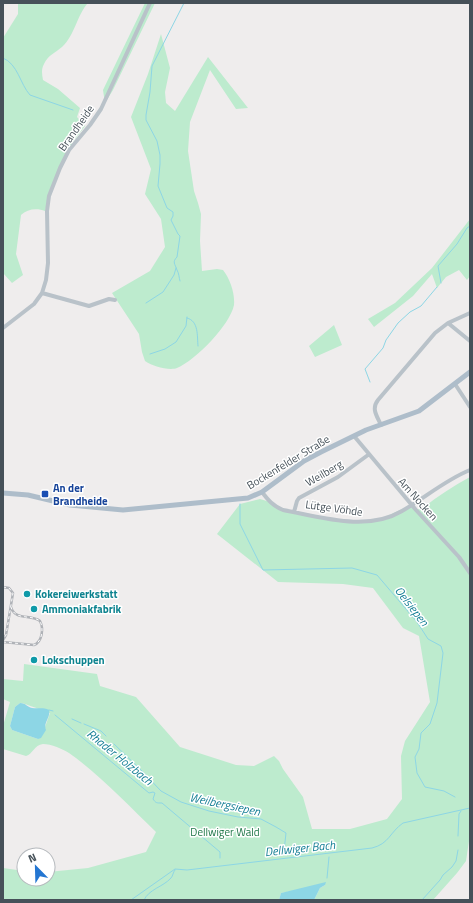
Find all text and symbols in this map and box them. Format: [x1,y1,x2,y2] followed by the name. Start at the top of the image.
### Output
[54,101,98,154] street label: Brandheide
[244,431,333,493] street label: Bockenfelder Straße
[302,456,346,490] street label: Weilberg
[394,474,442,524] street label: Am Nocken
[53,480,108,509] place label: An der Brandheide
[40,489,50,499] marker: An der Brandheide
[304,496,364,520] street label: Lütge Vöhde
[390,582,434,631] water label: Oelsiepen
[35,586,118,602] place label: Kokereiwerkstatt
[22,589,32,599] marker: Kokereiwerkstatt
[42,601,122,617] place label: Ammoniakfabrik
[29,604,39,614] marker: Ammoniakfabrik
[42,652,105,668] place label: Lokschuppen
[29,655,39,665] marker: Lokschuppen
[83,724,158,790] water label: Rhader Holzbach
[188,787,263,821] water label: Weilbergsiepen
[190,824,260,840] park label: Dellwiger Wald
[264,835,337,861] water label: Dellwiger Bach
[16,847,56,887] north arrow
[25,849,39,867] text: N

